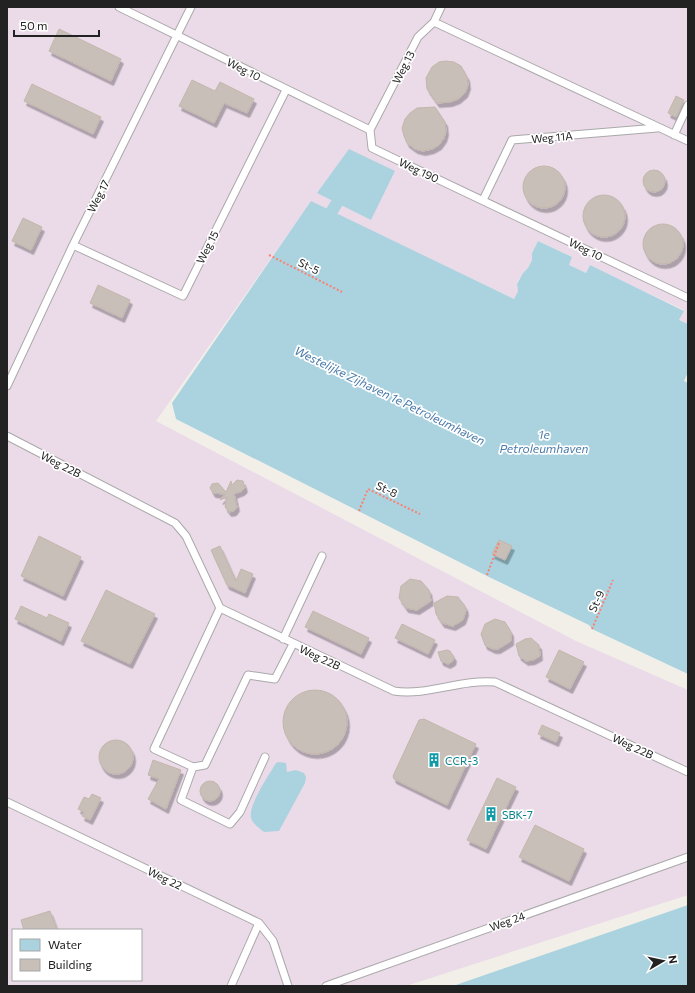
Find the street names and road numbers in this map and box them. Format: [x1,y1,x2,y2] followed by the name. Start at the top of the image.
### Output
[389,48,417,86] street label: Weg 13
[225,55,263,83] street label: Weg 10
[531,129,574,145] street label: Weg 11A
[397,155,441,185] street label: Weg 190
[84,177,112,214] street label: Weg 17
[193,228,221,266] street label: Weg 15
[567,235,605,263] street label: Weg 10
[296,255,322,277] street label: St-5
[39,448,83,480] street label: Weg 22B
[374,478,400,500] street label: St-8
[586,588,607,614] street label: St-9
[297,642,343,672] street label: Weg 22B
[610,731,656,761] street label: Weg 22B
[146,864,184,892] street label: Weg 22
[487,908,527,933] street label: Weg 24

